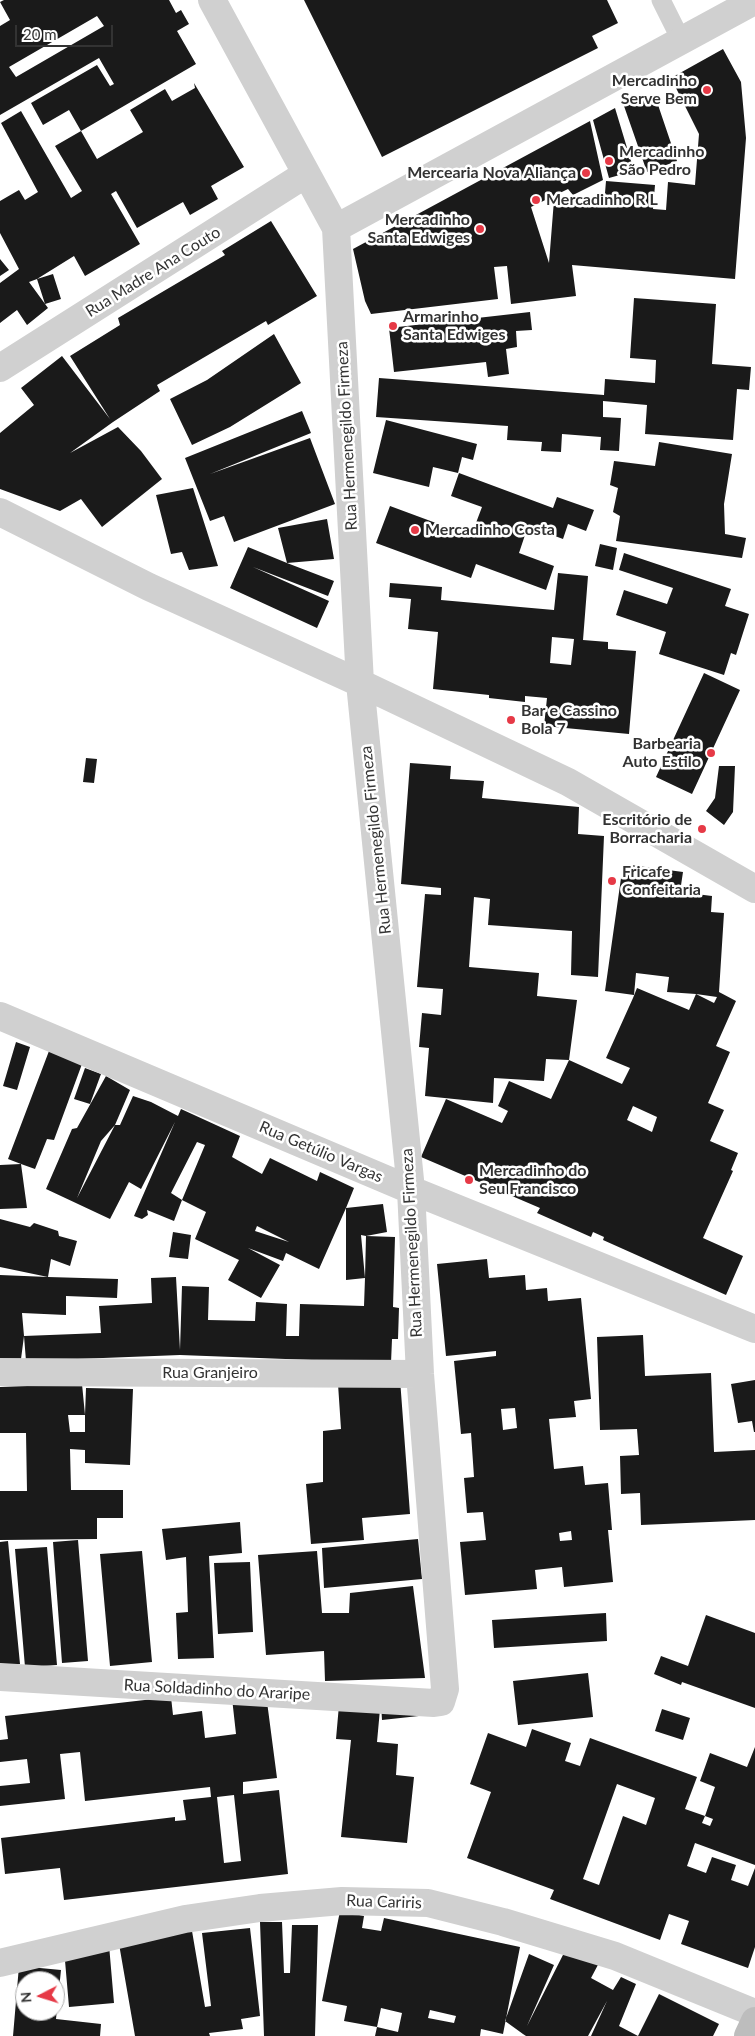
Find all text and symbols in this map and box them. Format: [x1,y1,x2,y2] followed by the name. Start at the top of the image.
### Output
[18,15,115,47] scale bar
[23,25,57,43] text: 20 m
[612,71,697,109] place label: Mercadinho Serve Bem
[701,84,713,96] marker: Mercadinho Serve Bem
[619,142,704,180] place label: Mercadinho São Pedro
[603,155,615,167] marker: Mercadinho São Pedro
[407,163,576,183] place label: Mercearia Nova Aliança
[580,167,592,179] marker: Mercearia Nova Aliança
[546,190,658,210] place label: Mercadinho R L
[530,194,542,206] marker: Mercadinho R L
[368,210,470,248] place label: Mercadinho Santa Edwiges
[82,223,224,321] street label: Rua Madre Ana Couto
[474,223,486,235] marker: Mercadinho Santa Edwiges
[403,307,505,345] place label: Armarinho Santa Edwiges
[387,320,399,332] marker: Armarinho Santa Edwiges
[332,341,362,531] street label: Rua Hermenegildo Firmeza
[425,520,555,540] place label: Mercadinho Costa
[409,524,421,536] marker: Mercadinho Costa
[521,701,617,739] place label: Bar e Cassino Bola 7
[505,714,517,726] marker: Bar e Cassino Bola 7
[622,734,701,772] place label: Barbearia Auto Estilo
[357,745,395,935] street label: Rua Hermenegildo Firmeza
[705,747,717,759] marker: Barbearia Auto Estilo
[602,810,692,848] place label: Escritório de Borracharia
[696,823,708,835] marker: Escritório de Borracharia
[622,862,701,900] place label: Fricafe Confeitaria
[606,875,618,887] marker: Fricafe Confeitaria
[256,1117,386,1187] street label: Rua Getúlio Vargas
[397,1148,427,1338] street label: Rua Hermenegildo Firmeza
[479,1161,587,1199] place label: Mercadinho do Seu Francisco
[463,1174,475,1186] marker: Mercadinho do Seu Francisco
[162,1363,258,1383] street label: Rua Granjeiro
[123,1676,311,1704] street label: Rua Soldadinho do Araripe
[346,1891,422,1913] street label: Rua Cariris
[15,1971,65,2021] north arrow
[17,1991,34,2003] text: N

